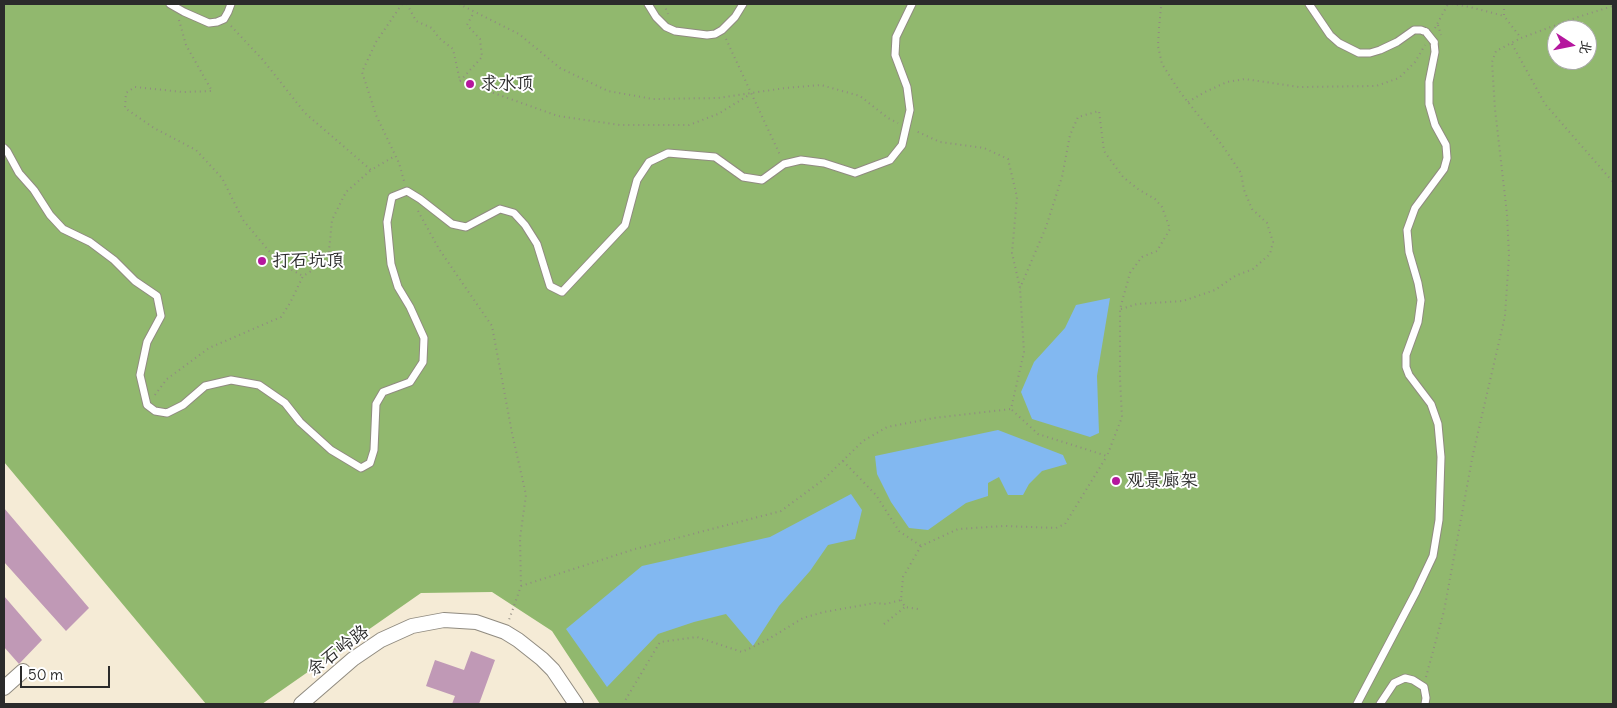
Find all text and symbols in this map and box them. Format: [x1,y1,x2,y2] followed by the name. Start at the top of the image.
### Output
[1547,20,1597,70] north arrow
[1576,39,1596,56] text: 北
[480,73,534,95] place label: 求水顶
[464,78,476,90] marker: 求水顶
[272,250,344,272] place label: 打石坑頂
[256,255,268,267] marker: 打石坑頂
[1126,470,1198,492] place label: 观景廊架
[1110,475,1122,487] marker: 观景廊架
[303,621,373,681] street label: 余石岭路
[22,656,112,688] scale bar
[28,665,63,684] text: 50 m

